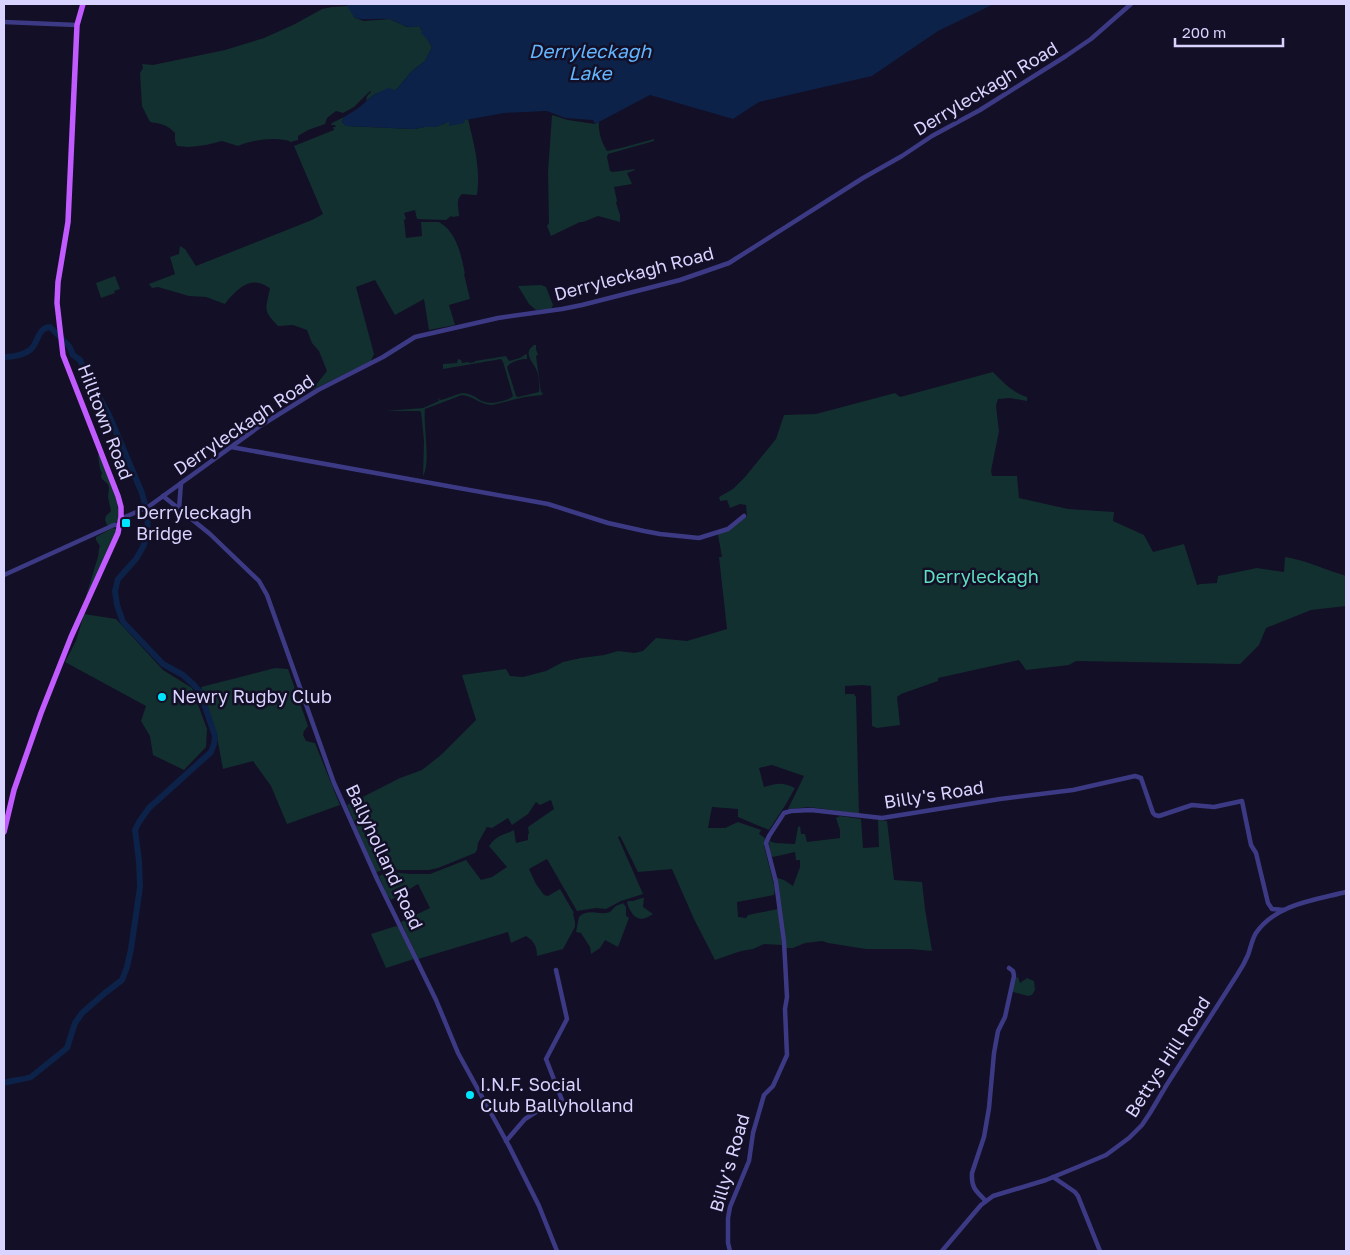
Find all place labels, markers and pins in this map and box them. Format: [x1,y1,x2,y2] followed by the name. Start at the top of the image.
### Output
[136,501,252,544] place label: Derryleckagh Bridge
[120,517,132,529] marker: Derryleckagh Bridge
[172,685,332,707] place label: Newry Rugby Club
[156,691,168,703] marker: Newry Rugby Club
[480,1073,634,1116] place label: I.N.F. Social Club Ballyholland
[464,1089,476,1101] marker: I.N.F. Social Club Ballyholland

